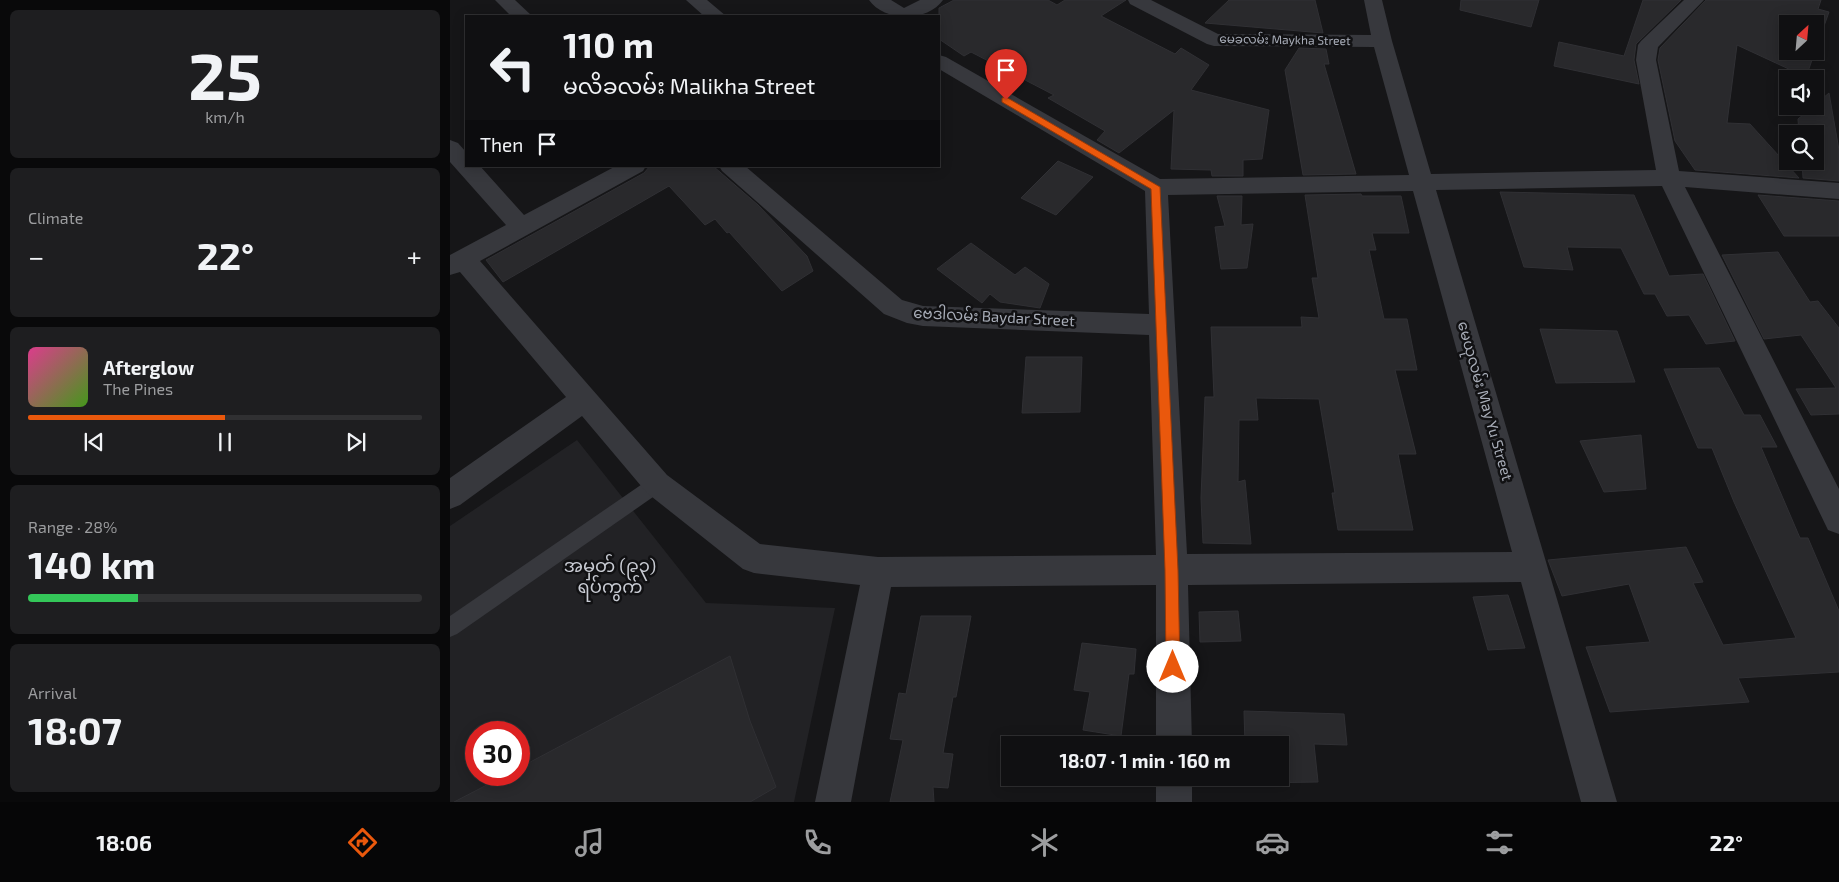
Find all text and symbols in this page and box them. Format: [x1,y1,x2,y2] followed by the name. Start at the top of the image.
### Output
[1779,15,1824,60] north arrow
[1779,15,1824,170] map controls
[563,23,654,65] text: 110 m
[1219,30,1351,47] street label: မေခလမ်း Maykha Street
[188,35,262,113] text: 25
[480,35,545,100] icon: left
[985,49,1027,100] pin
[992,56,1020,84] icon: arrive
[1779,70,1824,115] button: sound
[563,72,815,98] text: မလိခလမ်း Malikha Street
[205,107,245,126] text: km/h
[1779,125,1824,170] button: search
[533,130,561,158] icon: arrive
[480,133,523,156] text: Then
[28,208,83,227] text: Climate
[197,232,254,278] text: 22°
[28,239,44,273] text: −
[407,239,422,273] text: +
[913,303,1075,329] street label: ဗေဒါလမ်း Baydar Street
[1451,319,1517,484] street label: မေယုလမ်း May Yu Street
[103,356,194,379] text: Afterglow
[103,379,173,398] text: The Pines
[80,428,108,456] icon: previous
[211,428,239,456] icon: pause
[342,428,370,456] icon: next
[28,517,117,536] text: Range · 28%
[28,541,156,587] text: 140 km
[564,553,656,602] district label: အမှတ် (၉၃) ရပ်ကွက်
[1146,640,1198,692] position arrow
[28,683,77,702] text: Arrival
[28,707,122,753] text: 18:07
[465,721,530,786] speed limit sign: 30
[1060,749,1230,772] text: 18:07 · 1 min · 160 m
[345,825,380,860] icon: directions
[572,825,607,860] icon: music
[800,825,835,860] icon: phone
[1027,825,1062,860] icon: climate
[1255,825,1290,860] icon: car
[1482,825,1517,860] icon: filters
[96,829,152,855] text: 18:06
[1710,829,1743,855] text: 22°

